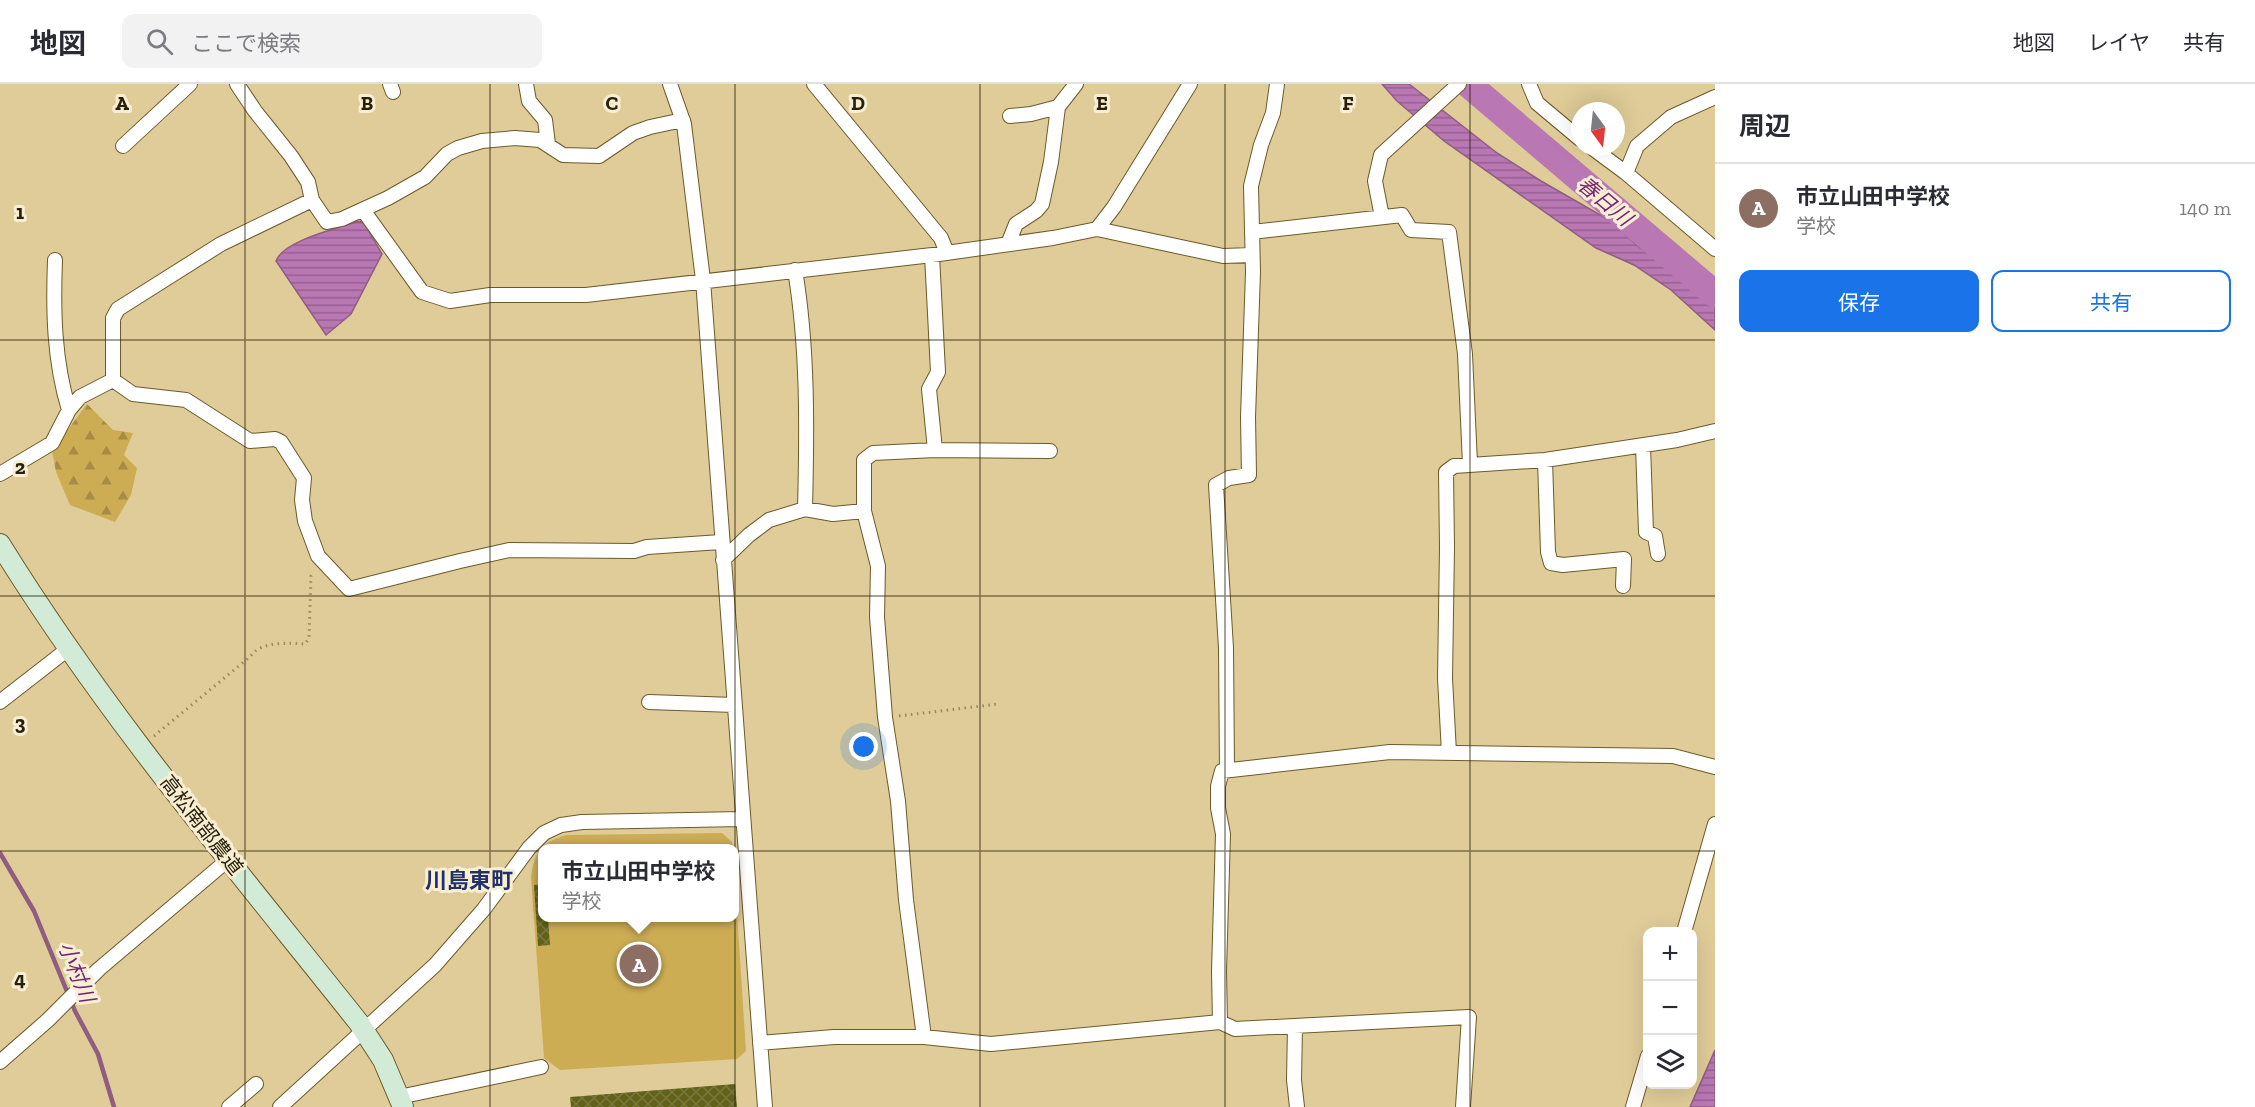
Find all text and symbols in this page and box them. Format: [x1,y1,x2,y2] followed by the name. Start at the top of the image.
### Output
[122,14,542,68] search box
[143,25,176,58] icon: search
[30,27,86,60] text: 地図
[191,30,301,57] text: ここで検索
[2013,30,2055,55] text: 地図
[2088,30,2150,55] text: レイヤ
[2183,30,2225,55] text: 共有
[115,91,129,115] text: A
[361,91,373,115] text: B
[606,91,619,115] text: C
[851,91,865,115] text: D
[1096,91,1108,115] text: E
[1342,91,1354,115] text: F
[1571,102,1625,156] north arrow
[1739,110,1791,142] text: 周辺
[1573,171,1639,232] water label: 春日川
[1796,183,1950,210] text: 市立山田中学校
[1752,196,1765,220] text: A
[2179,196,2231,220] text: 140 m
[16,200,24,224] text: 1
[1796,214,1836,238] text: 学校
[1739,270,1979,332] button: 保存
[1991,270,2231,332] button: 共有
[15,455,26,479] text: 2
[15,711,26,735] text: 3
[849,732,878,761] your location
[156,770,248,880] street label: 高松南部農道
[538,844,739,922] popup
[561,858,716,885] text: 市立山田中学校
[425,867,513,894] district label: 川島東町
[561,889,601,913] text: 学校
[1643,927,1697,1089] map controls
[1643,927,1697,981] button: +
[54,938,101,1008] water label: 小村川
[620,942,658,986] pin: A
[14,967,26,991] text: 4
[1643,981,1697,1035] button: −
[1643,1035,1697,1089] button: layers

